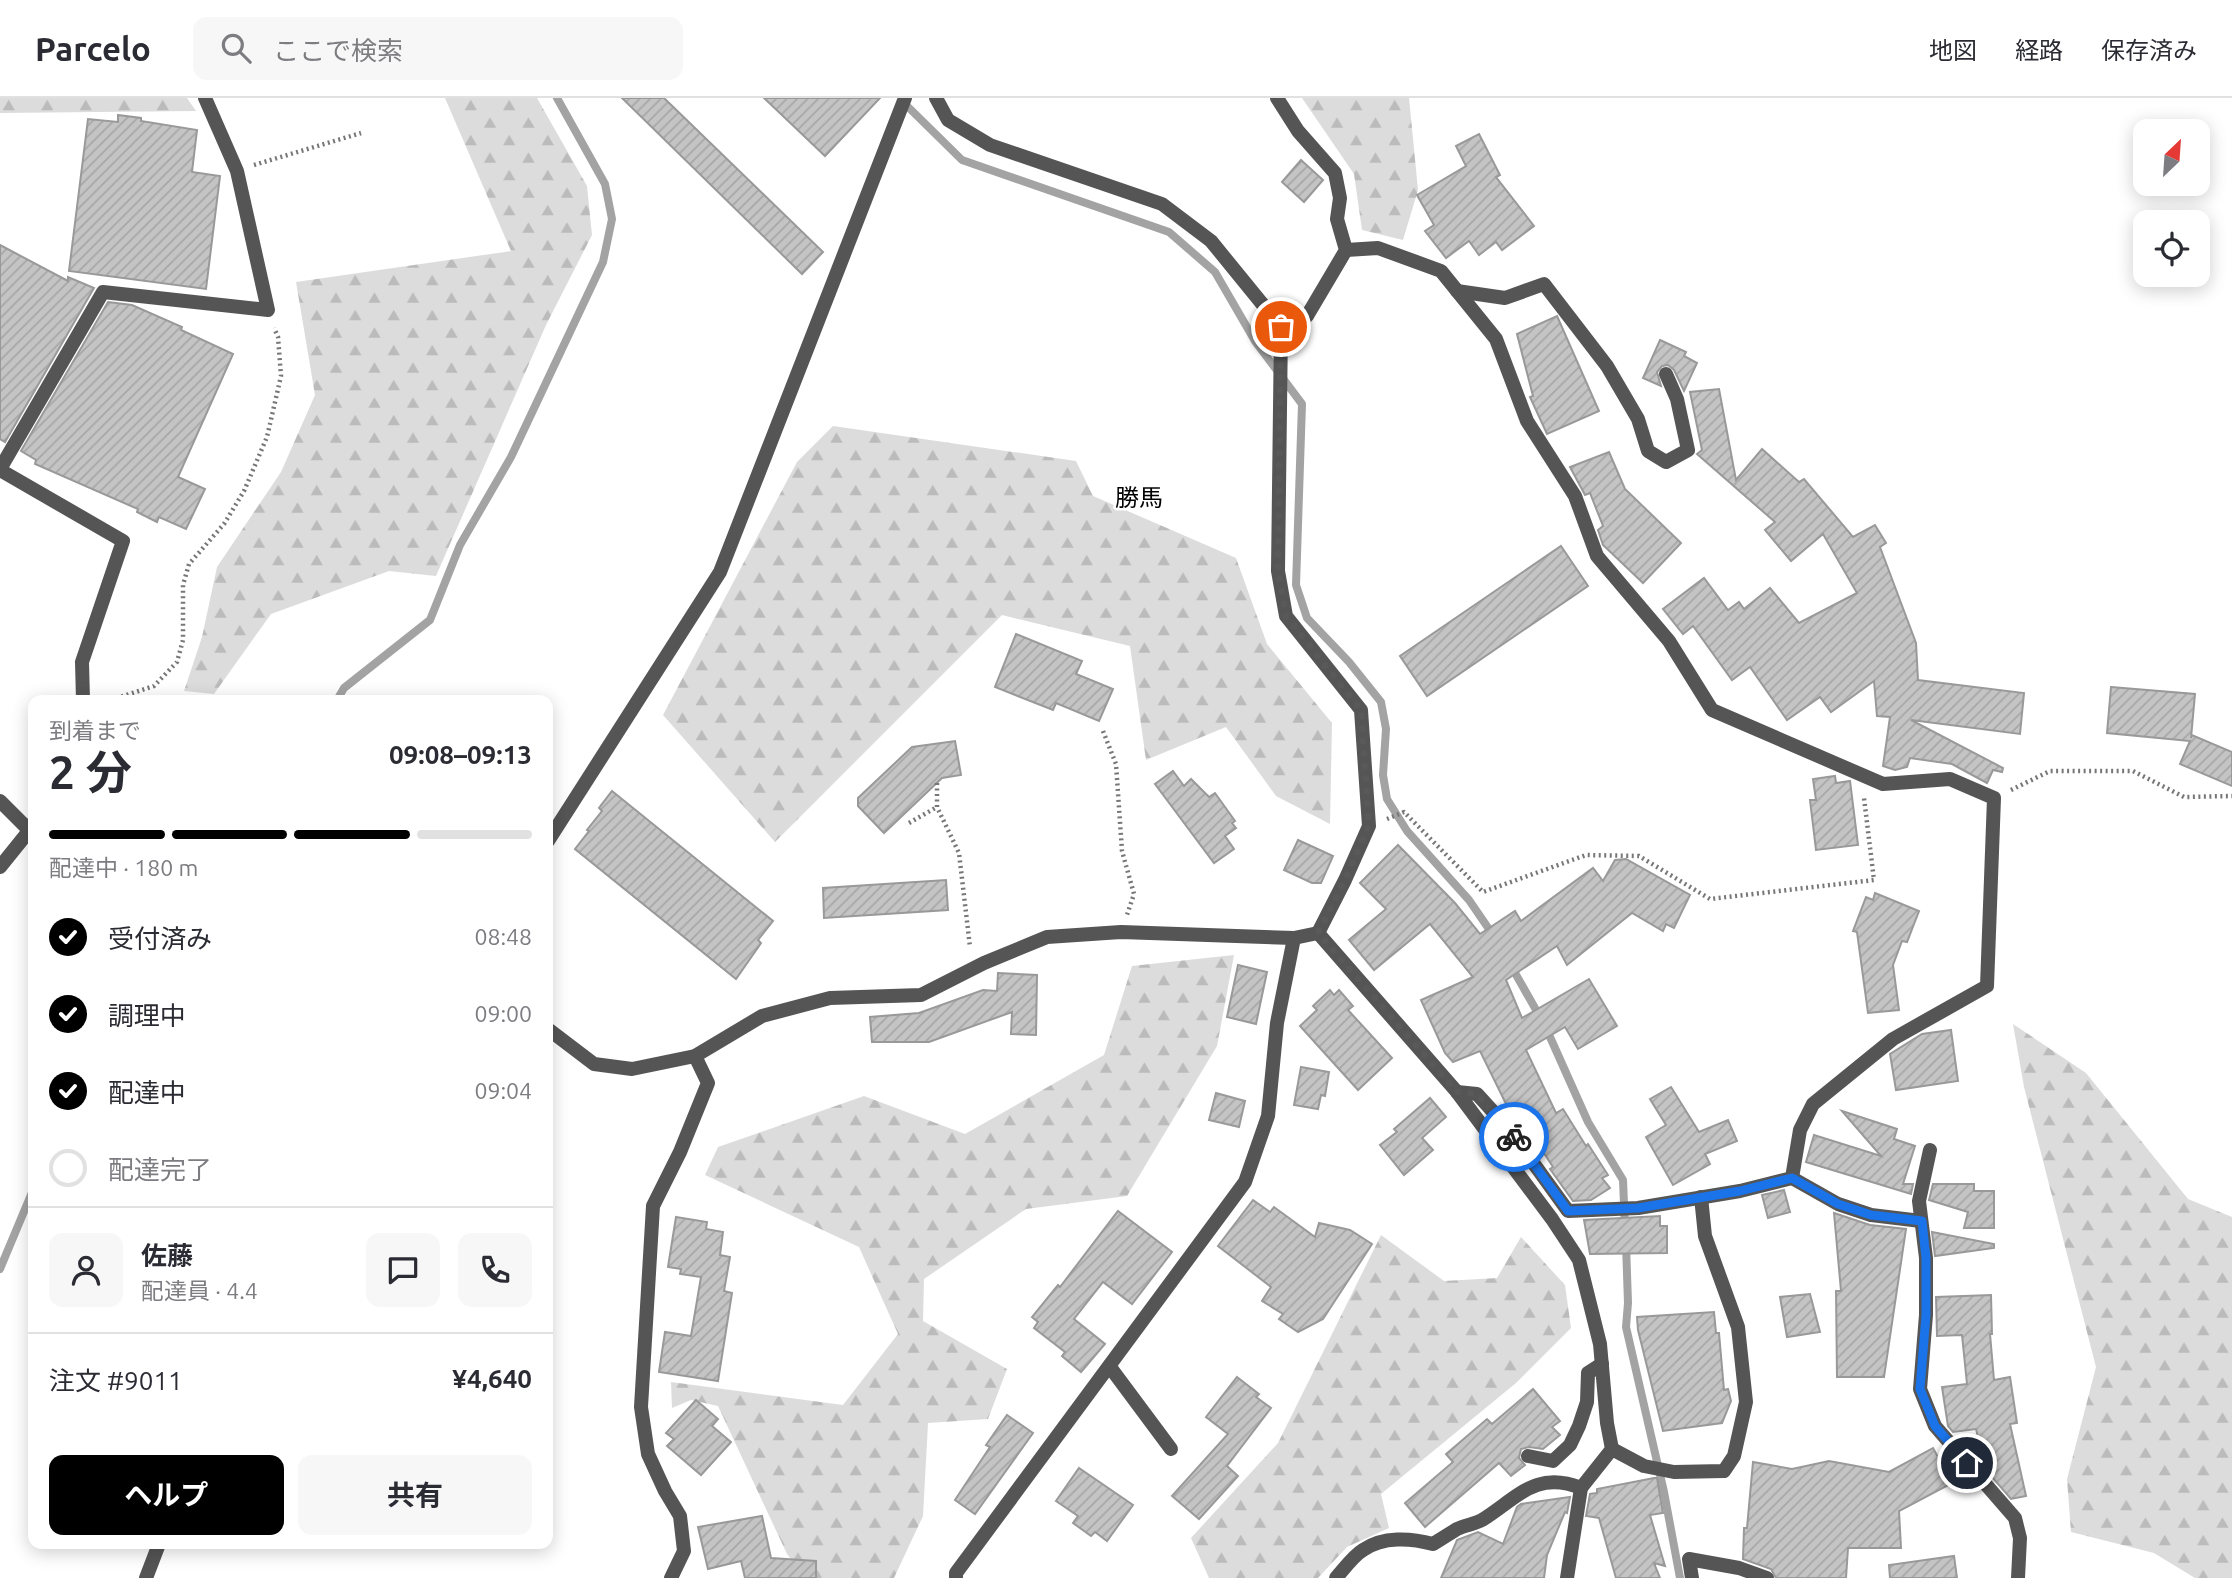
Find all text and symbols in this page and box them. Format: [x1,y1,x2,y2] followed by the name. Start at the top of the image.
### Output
[193,17,683,80] search box
[217,29,255,67] icon: search
[35,30,151,67] text: Parcelo
[273,36,403,65] text: ここで検索
[1929,37,1977,64] text: 地図
[2015,37,2063,64] text: 経路
[2101,37,2197,64] text: 保存済み
[2133,119,2210,196] north arrow
[2133,119,2210,287] map controls
[2133,210,2210,287] button: locate
[1251,297,1311,357] pin
[1262,308,1300,346] icon: bag
[1115,484,1163,511] district label: 勝馬
[49,718,141,743] text: 到着まで
[389,740,532,769] text: 09:08–09:13
[49,746,132,798] text: 2 分
[49,855,198,880] text: 配達中 · 180 m
[49,918,87,956] icon: check
[108,924,212,953] text: 受付済み
[474,924,532,949] text: 08:48
[49,995,87,1033] icon: check
[108,1001,186,1030] text: 調理中
[474,1001,532,1026] text: 09:00
[49,1072,87,1110] icon: check
[108,1078,186,1107] text: 配達中
[474,1078,532,1103] text: 09:04
[1479,1102,1549,1172] courier
[1495,1118,1533,1156] icon: bike
[108,1155,212,1184] text: 配達完了
[49,1233,123,1307] button: person
[366,1233,440,1307] button: chat
[458,1233,532,1307] button: phone
[141,1241,193,1270] text: 佐藤
[141,1278,258,1303] text: 配達員 · 4.4
[452,1364,532,1393] text: ¥4,640
[49,1366,183,1395] text: 注文 #9011
[1937,1433,1997,1493] pin
[1948,1444,1986,1482] icon: home
[49,1455,284,1535] button: ヘルプ
[298,1455,532,1535] button: 共有

